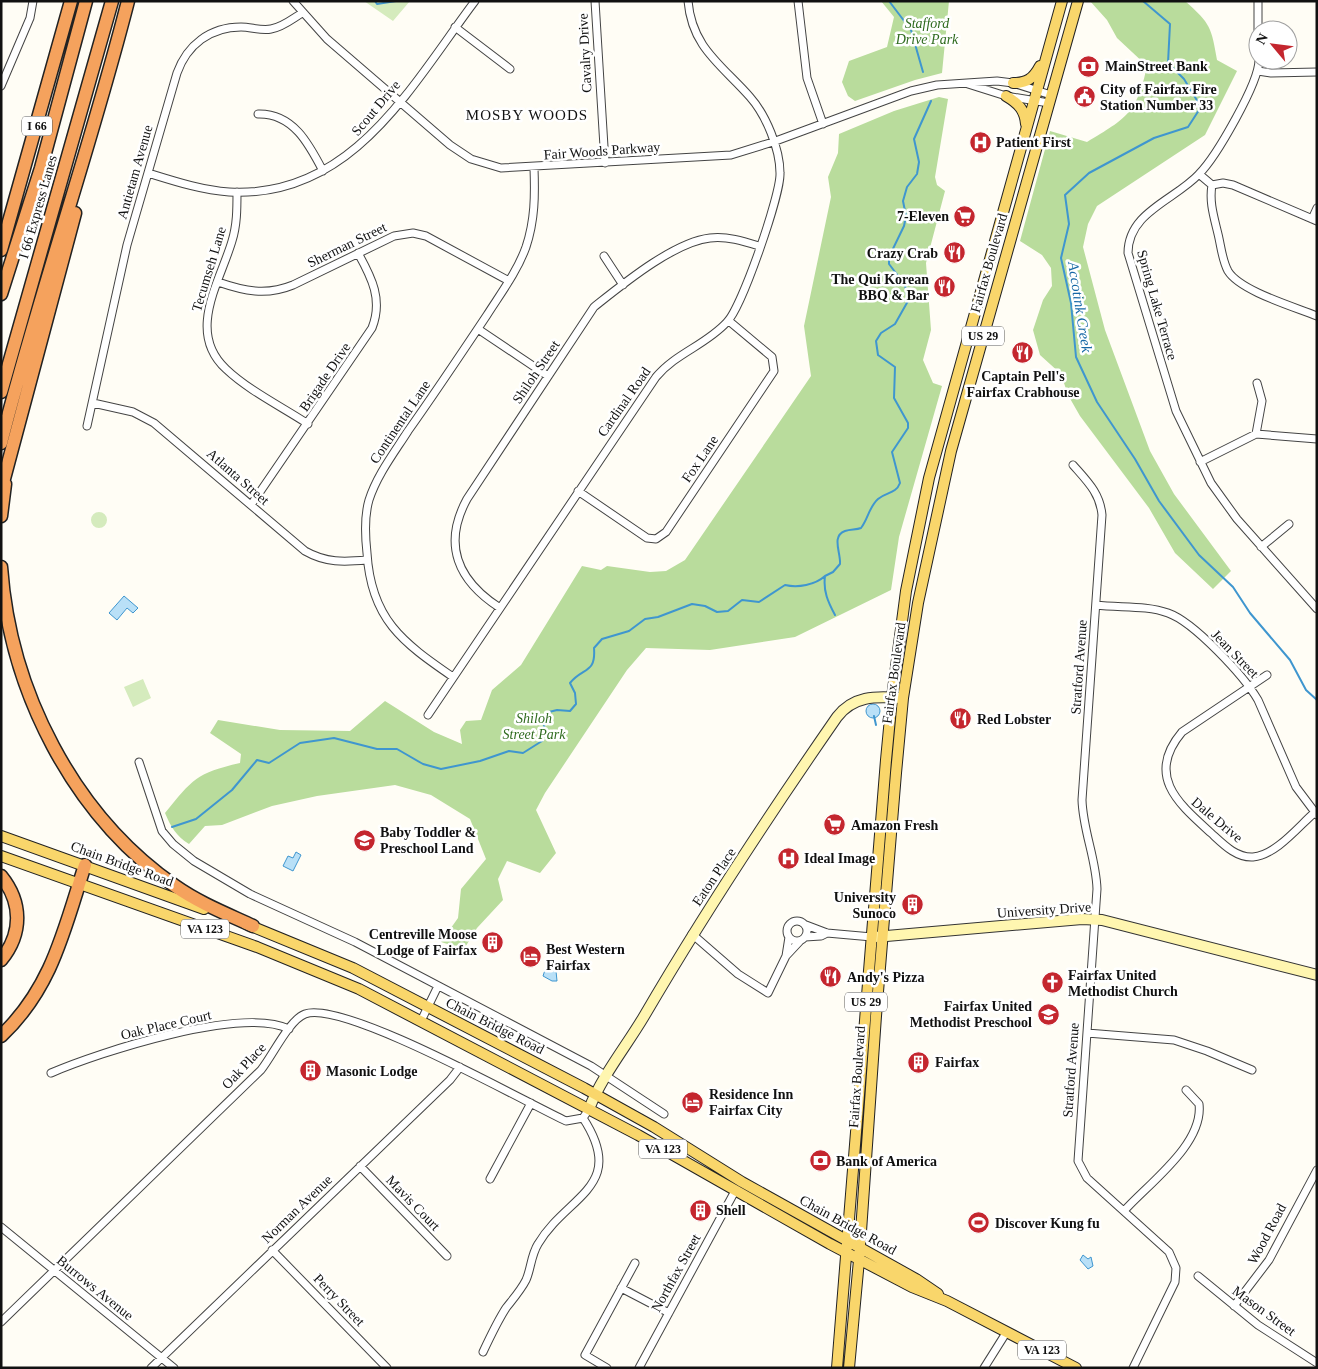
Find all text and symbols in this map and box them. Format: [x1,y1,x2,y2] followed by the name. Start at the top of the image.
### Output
[575,13,595,93] street label: Cavalry Drive
[895,16,959,47] park label: Stafford Drive Park
[1248,20,1298,70] north arrow
[1253,31,1271,47] text: N
[1077,54,1101,78] bank icon: MainStreet Bank
[1105,59,1208,74] place label: MainStreet Bank
[349,77,403,139] street label: Scout Drive
[1100,82,1217,113] place label: City of Fairfax Fire Station Number 33
[1072,85,1096,109] public building icon: City of Fairfax Fire Station Number 33
[466,107,588,123] district label: MOSBY WOODS
[22,116,52,136] road number: I 66
[114,123,156,221] street label: Antietam Avenue
[968,130,992,154] hospital icon: Patient First
[996,135,1071,150] place label: Patient First
[543,139,661,163] street label: Fair Woods Parkway
[16,154,60,260] street label: I 66 Express Lanes
[953,204,977,228] supermarket icon: 7-Eleven
[897,209,949,224] place label: 7-Eleven
[968,212,1010,314] street label: Fairfax Boulevard
[305,219,389,271] street label: Sherman Street
[189,225,229,313] street label: Tecumseh Lane
[942,241,966,265] restaurant icon: Crazy Crab
[867,246,938,261] place label: Crazy Crab
[1134,248,1180,362] street label: Spring Lake Terrace
[1065,260,1095,354] water label: Accotink Creek
[831,272,929,303] place label: The Qui Korean BBQ & Bar
[933,275,957,299] restaurant icon: The Qui Korean BBQ & Bar
[962,326,1004,346] road number: US 29
[509,338,563,406] street label: Shiloh Street
[296,340,354,414] street label: Brigade Drive
[1011,341,1035,365] restaurant icon: Captain Pell's Fairfax Crabhouse
[595,364,653,440] street label: Cardinal Road
[966,369,1080,400] place label: Captain Pell's Fairfax Crabhouse
[367,378,433,466] street label: Continental Lane
[679,433,721,485] street label: Fox Lane
[204,446,272,508] street label: Atlanta Street
[1068,619,1090,715] street label: Stratford Avenue
[879,621,909,725] street label: Fairfax Boulevard
[1208,627,1262,681] street label: Jean Street
[949,707,973,731] restaurant icon: Red Lobster
[503,711,566,742] park label: Shiloh Street Park
[977,712,1051,727] place label: Red Lobster
[1189,794,1245,846] street label: Dale Drive
[823,813,847,837] supermarket icon: Amazon Fresh
[851,818,938,833] place label: Amazon Fresh
[380,825,476,856] place label: Baby Toddler & Preschool Land
[352,828,376,852] school or university icon: Baby Toddler & Preschool Land
[69,838,175,890] street label: Chain Bridge Road
[689,845,739,909] street label: Eaton Place
[776,846,800,870] hospital icon: Ideal Image
[804,851,875,866] place label: Ideal Image
[834,890,896,921] place label: University Sunoco
[900,893,924,917] building icon: University Sunoco
[996,899,1092,921] street label: University Drive
[181,920,229,939] road number: VA 123
[369,927,477,958] place label: Centreville Moose Lodge of Fairfax
[481,930,505,954] building icon: Centreville Moose Lodge of Fairfax
[546,942,625,973] place label: Best Western Fairfax
[518,945,542,969] hotel icon: Best Western Fairfax
[819,965,843,989] restaurant icon: Andy's Pizza
[1068,968,1178,999] place label: Fairfax United Methodist Church
[847,970,924,985] place label: Andy's Pizza
[1040,971,1064,995] church icon: Fairfax United Methodist Church
[845,992,887,1012] road number: US 29
[443,995,547,1057] street label: Chain Bridge Road
[910,999,1032,1030] place label: Fairfax United Methodist Preschool
[1036,1002,1060,1026] school or university icon: Fairfax United Methodist Preschool
[119,1007,213,1043] street label: Oak Place Court
[1060,1022,1082,1118] street label: Stratford Avenue
[846,1025,868,1129] street label: Fairfax Boulevard
[219,1040,269,1092] street label: Oak Place
[907,1050,931,1074] building icon: Fairfax
[935,1055,979,1070] place label: Fairfax
[298,1059,322,1083] building icon: Masonic Lodge
[326,1064,417,1079] place label: Masonic Lodge
[709,1087,794,1118] place label: Residence Inn Fairfax City
[681,1090,705,1114] hotel icon: Residence Inn Fairfax City
[639,1140,687,1158] road number: VA 123
[808,1149,832,1173] bank icon: Bank of America
[836,1154,937,1169] place label: Bank of America
[259,1172,335,1246] street label: Norman Avenue
[383,1172,443,1234] street label: Mavis Court
[797,1192,899,1258] street label: Chain Bridge Road
[688,1198,712,1222] building icon: Shell
[1245,1201,1289,1267] street label: Wood Road
[716,1203,746,1218] place label: Shell
[967,1211,991,1235] sports icon: Discover Kung fu
[995,1216,1100,1231] place label: Discover Kung fu
[648,1231,704,1315] street label: Northfax Street
[54,1253,136,1323] street label: Burrows Avenue
[311,1271,368,1329] street label: Perry Street
[1230,1283,1299,1339] street label: Mason Street
[1018,1340,1066,1360] road number: VA 123

